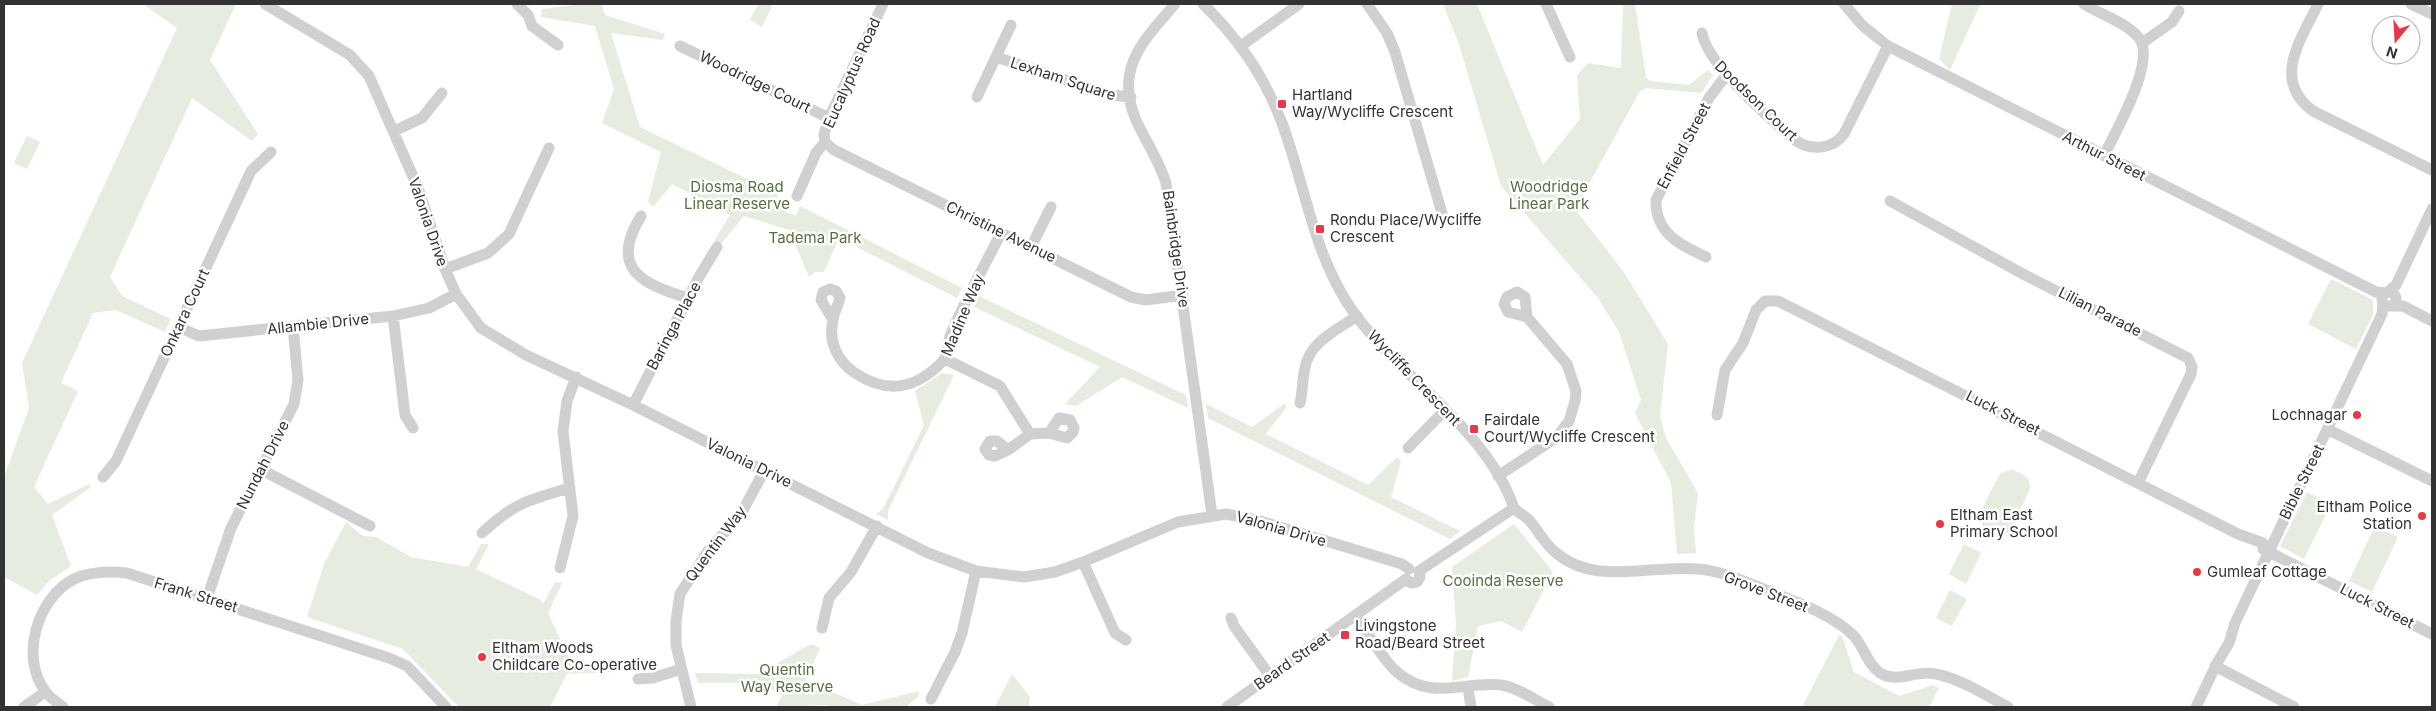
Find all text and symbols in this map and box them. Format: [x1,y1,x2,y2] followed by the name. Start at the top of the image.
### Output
[819,15,884,131] street label: Eucalyptus Road
[2371,15,2421,65] north arrow
[2384,43,2400,63] text: N
[696,46,814,117] street label: Woodridge Court
[1008,52,1118,105] street label: Lexham Square
[1711,56,1802,145] street label: Doodson Court
[1292,85,1453,121] place label: Hartland Way/Wycliffe Crescent
[1276,98,1288,110] marker: Hartland Way/Wycliffe Crescent
[1653,99,1714,192] street label: Enfield Street
[2059,126,2149,185] street label: Arthur Street
[404,175,453,269] street label: Valonia Drive
[684,177,790,213] park label: Diosma Road Linear Reserve
[1509,177,1590,213] park label: Woodridge Linear Park
[1159,189,1194,309] street label: Bainbridge Drive
[943,197,1059,266] street label: Christine Avenue
[1330,210,1482,246] place label: Rondu Place/Wycliffe Crescent
[1314,223,1326,235] marker: Rondu Place/Wycliffe Crescent
[769,228,862,247] park label: Tadema Park
[156,266,213,360] street label: Onkara Court
[937,270,989,359] street label: Madine Way
[642,278,705,373] street label: Baringa Place
[2055,282,2145,341] street label: Lilian Parade
[266,309,370,338] street label: Allambie Drive
[1364,326,1465,430] street label: Wycliffe Crescent
[1963,386,2044,439] street label: Luck Street
[2272,405,2347,424] place label: Lochnagar
[2351,409,2363,421] marker: Lochnagar
[1484,410,1655,446] place label: Fairdale Court/Wycliffe Crescent
[232,417,293,512] street label: Nundah Drive
[1468,423,1480,435] marker: Fairdale Court/Wycliffe Crescent
[703,434,795,491] street label: Valonia Drive
[2275,441,2328,523] street label: Bible Street
[2316,497,2412,533] place label: Eltham Police Station
[681,502,751,585] street label: Quentin Way
[1950,505,2058,541] place label: Eltham East Primary School
[1234,507,1328,550] street label: Valonia Drive
[2416,510,2428,522] marker: Eltham Police Station
[1934,518,1946,530] marker: Eltham East Primary School
[2207,562,2327,581] place label: Gumleaf Cottage
[2191,566,2203,578] marker: Gumleaf Cottage
[1721,567,1811,616] street label: Grove Street
[1443,571,1563,590] park label: Cooinda Reserve
[152,573,240,616] street label: Frank Street
[2337,579,2418,632] street label: Luck Street
[1355,616,1485,652] place label: Livingstone Road/Beard Street
[1250,627,1333,694] street label: Beard Street
[1339,629,1351,641] marker: Livingstone Road/Beard Street
[492,638,657,674] place label: Eltham Woods Childcare Co-operative
[476,651,488,663] marker: Eltham Woods Childcare Co-operative
[741,660,833,696] park label: Quentin Way Reserve

